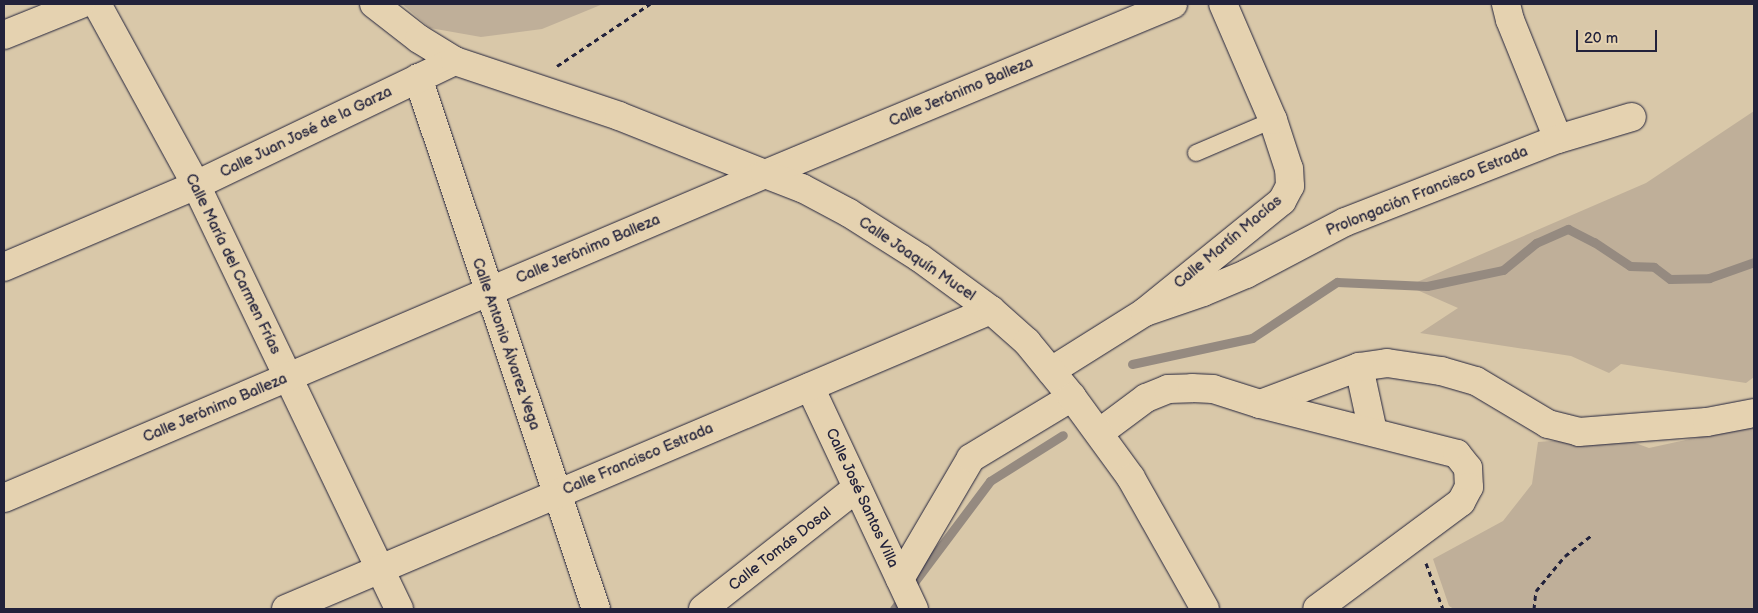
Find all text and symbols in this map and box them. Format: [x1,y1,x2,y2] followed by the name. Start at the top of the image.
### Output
[1578,20,1659,52] scale bar
[1584,29,1618,48] text: 20 m
[886,53,1036,131] street label: Calle Jerónimo Balleza
[216,82,396,182] street label: Calle Juan José de la Garza
[1323,142,1531,240] street label: Prolongación Francisco Estrada
[181,171,285,357] street label: Calle María del Carmen Frías
[1170,192,1286,292] street label: Calle Martín Macías
[513,210,663,288] street label: Calle Jerónimo Balleza
[855,213,979,305] street label: Calle Joaquín Mucel
[468,255,544,433] street label: Calle Antonio Álvarez Vega
[140,369,290,447] street label: Calle Jerónimo Balleza
[560,419,716,499] street label: Calle Francisco Estrada
[821,425,903,571] street label: Calle José Santos Villa
[725,503,835,595] street label: Calle Tomás Dosal

